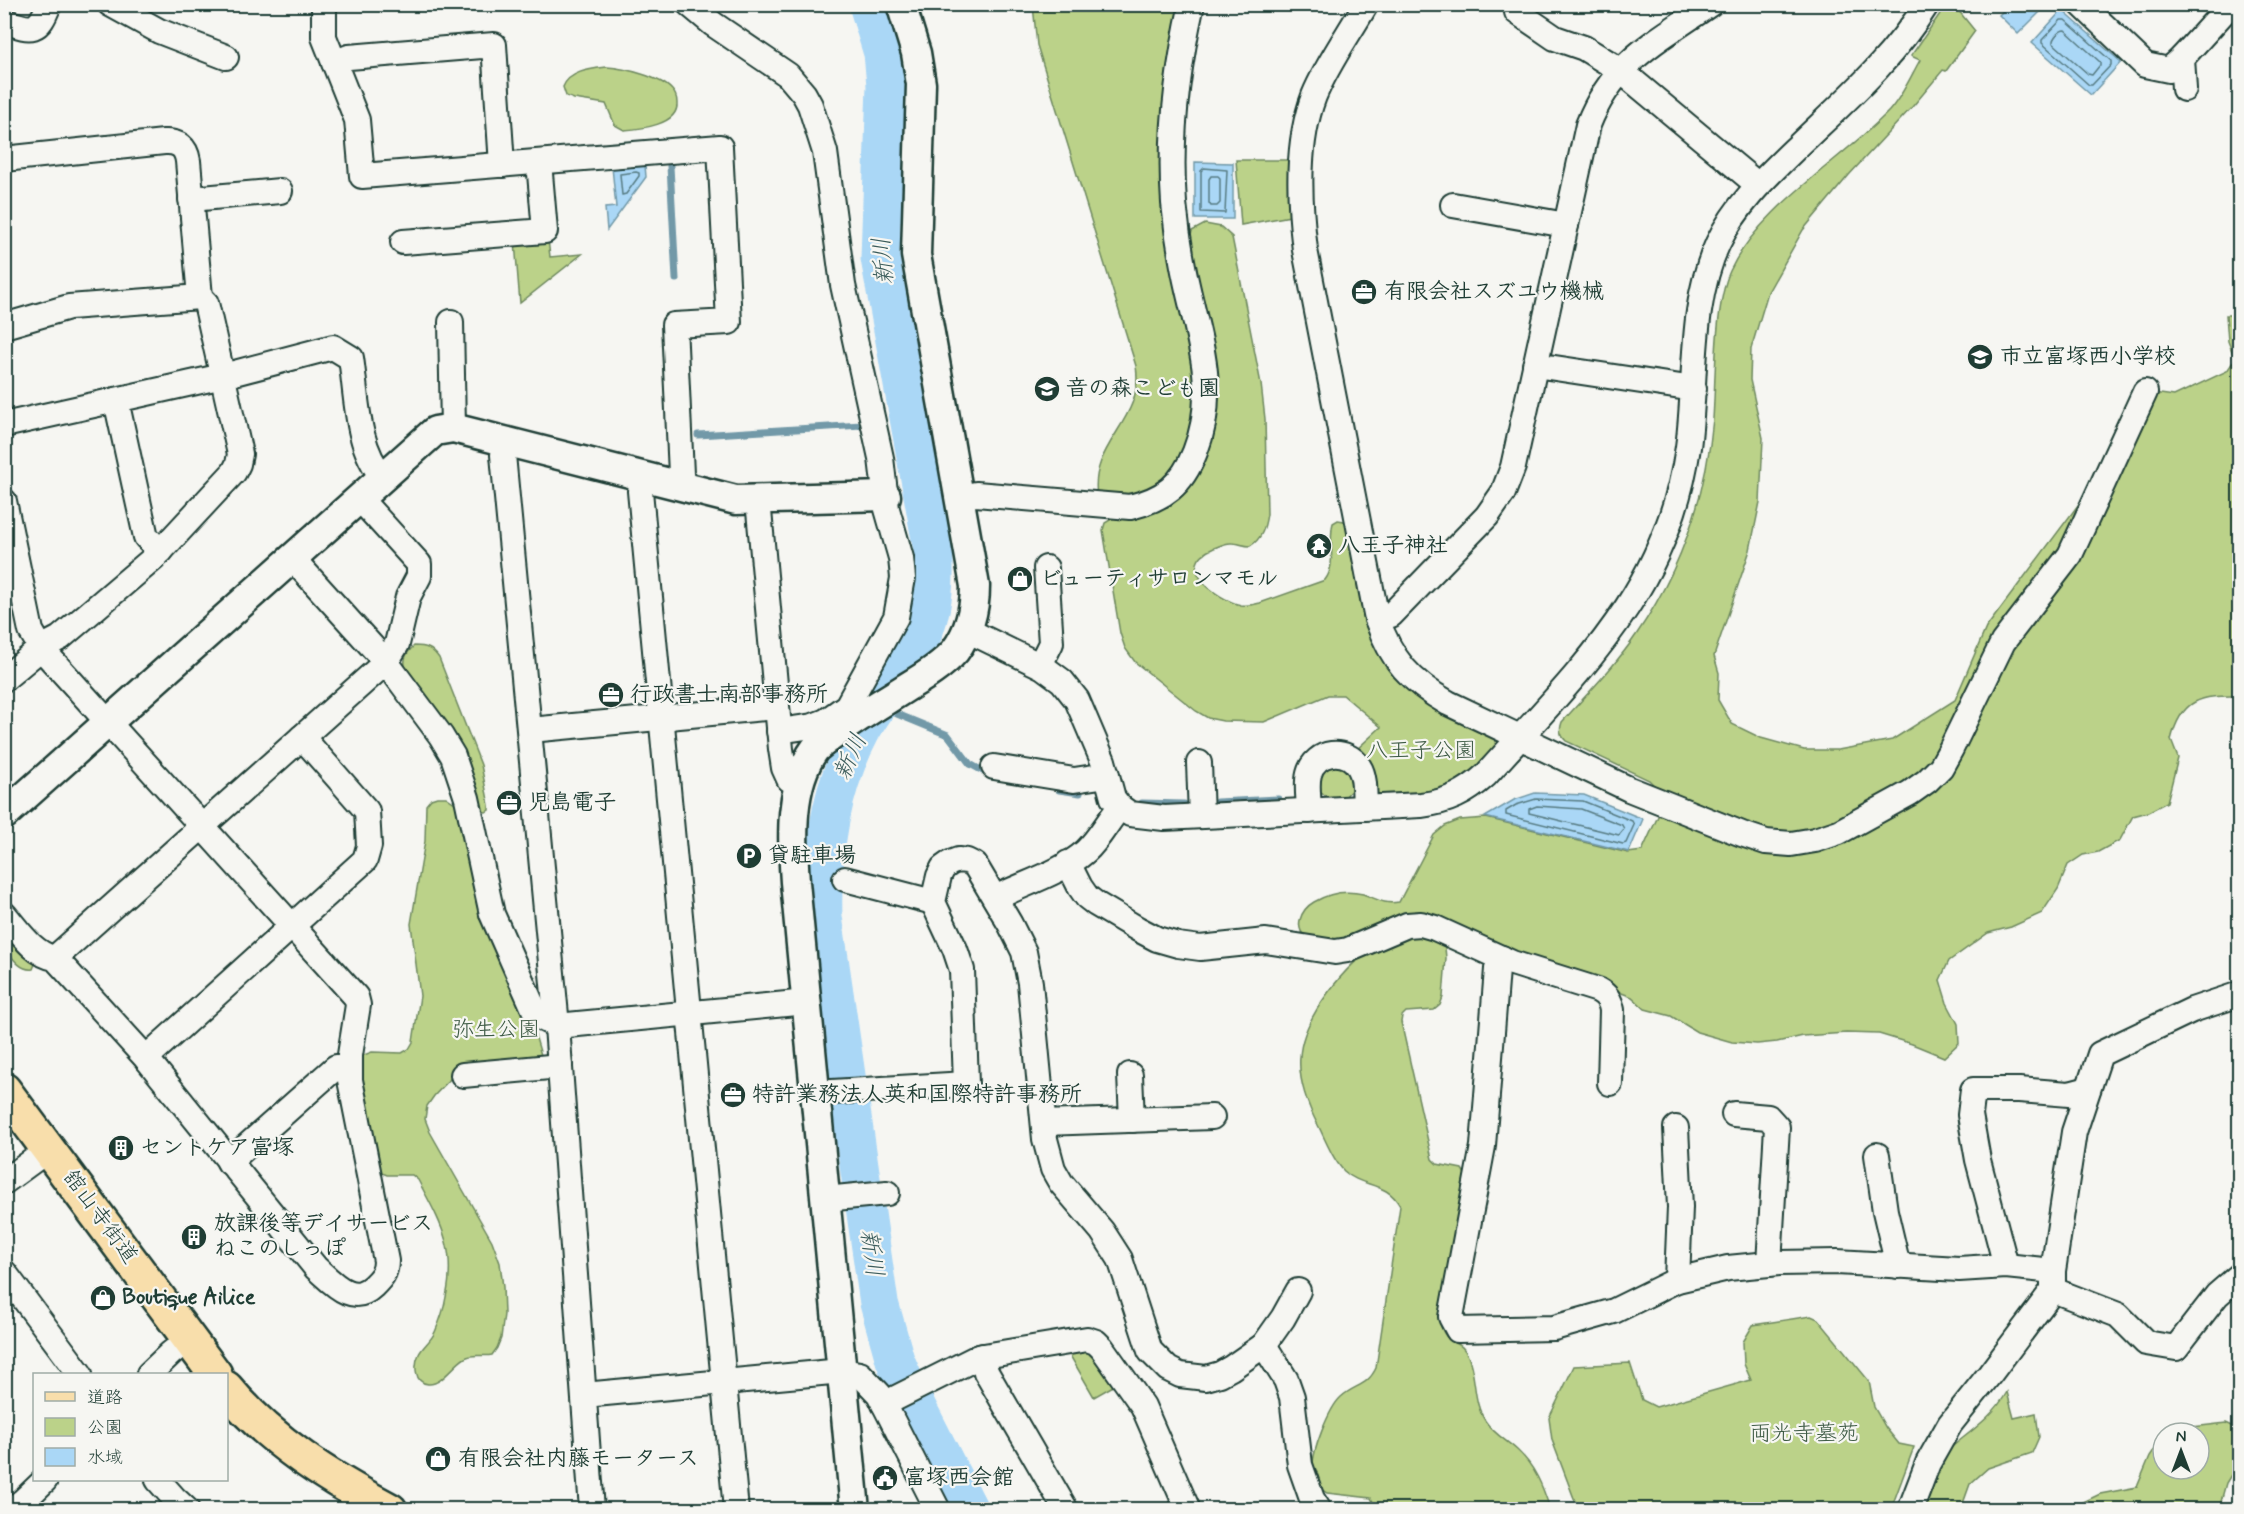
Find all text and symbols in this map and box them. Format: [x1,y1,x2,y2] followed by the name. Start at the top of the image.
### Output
[866,236,902,286] water label: 新川
[1349,277,1379,307] office icon: 有限会社スズユウ機械
[1384,278,1604,306] place label: 有限会社スズユウ機械
[1965,342,1995,372] school or university icon: 市立富塚西小学校
[2000,343,2176,371] place label: 市立富塚西小学校
[1032,374,1062,404] school or university icon: 音の森こども園
[1066,375,1220,403] place label: 音の森こども園
[1304,531,1334,561] temple icon: 八王子神社
[1338,532,1448,560] place label: 八王子神社
[1005,564,1035,594] shop icon: ビューティサロンマモル
[1040,565,1278,593] place label: ビューティサロンマモル
[596,680,626,710] office icon: 行政書士南部事務所
[630,681,828,709] place label: 行政書士南部事務所
[827,729,875,785] water label: 新川
[1366,737,1476,765] park label: 八王子公園
[494,788,524,818] office icon: 児島電子
[528,789,616,817] place label: 児島電子
[734,841,764,871] parking icon: 貸駐車場
[768,842,856,870] place label: 貸駐車場
[452,1016,540,1044] park label: 弥生公園
[718,1080,748,1110] office icon: 特許業務法人英和国際特許事務所
[752,1081,1082,1109] place label: 特許業務法人英和国際特許事務所
[106,1133,136,1163] building icon: セントケア富塚
[140,1134,294,1162] place label: セントケア富塚
[56,1164,144,1270] street label: 舘山寺街道
[214,1210,433,1263] place label: 放課後等デイサービス ねこのしっぽ
[179,1222,209,1252] building icon: 放課後等デイサービス ねこのしっぽ
[852,1227,890,1279] water label: 新川
[88,1283,118,1313] shop icon: Boutique Ailice
[122,1284,256,1312] place label: Boutique Ailice
[33,1373,228,1481] legend
[87,1386,123,1410] text: 道路
[87,1416,123,1440] text: 公園
[1749,1420,1859,1448] park label: 両光寺墓苑
[2151,1421,2211,1481] north arrow
[2176,1427,2186,1448] text: N
[423,1444,453,1474] shop icon: 有限会社内藤モータース
[458,1445,699,1473] place label: 有限会社内藤モータース
[87,1446,123,1470] text: 水域
[870,1463,900,1493] public building icon: 富塚西会館
[904,1464,1014,1492] place label: 富塚西会館

